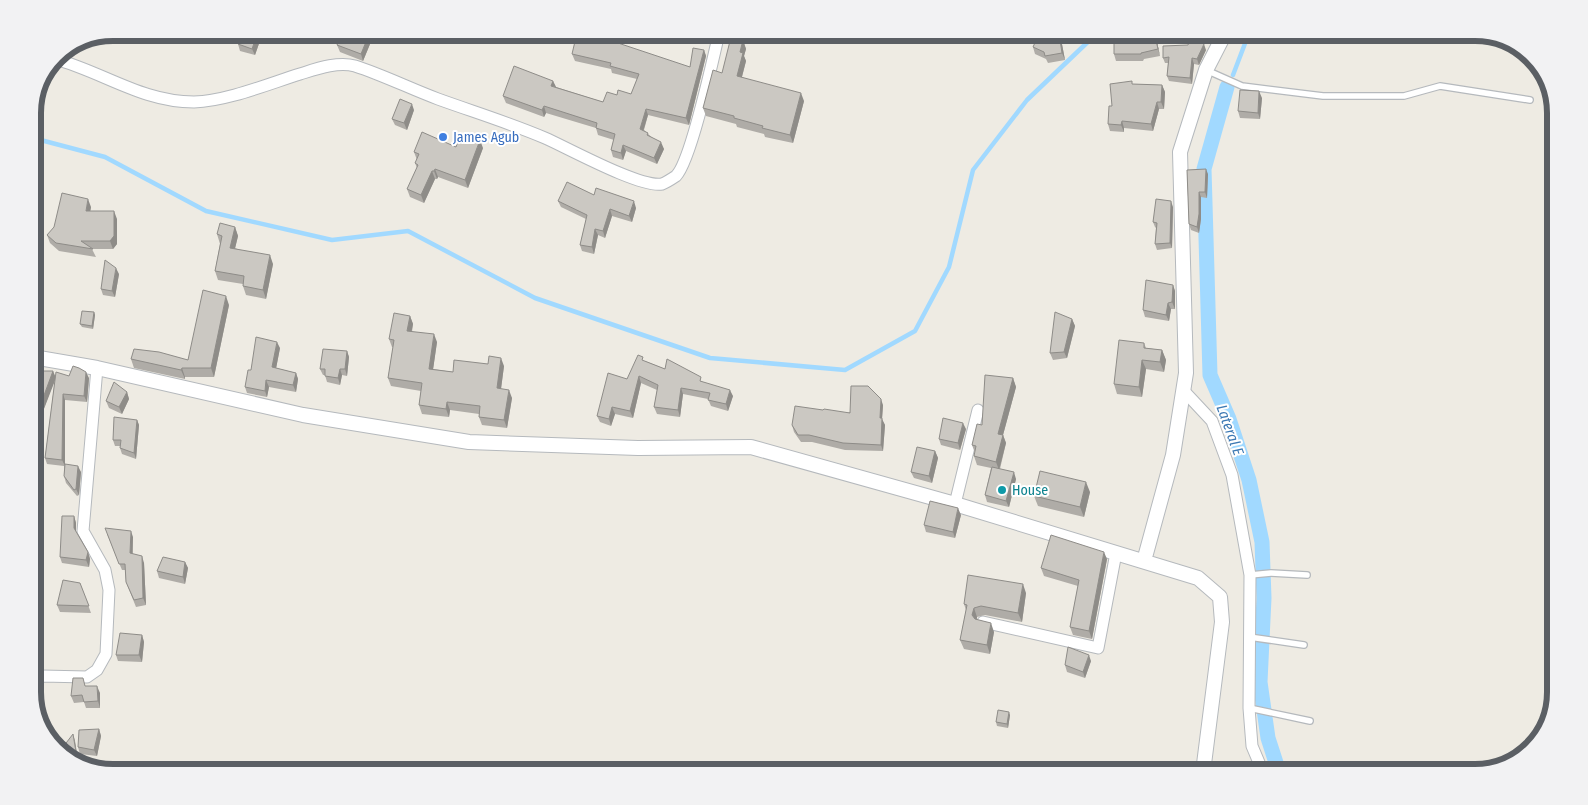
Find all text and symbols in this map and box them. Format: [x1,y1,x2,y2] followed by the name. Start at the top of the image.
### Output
[453,129,519,146] place label: James Agub
[437,131,449,143] marker: James Agub
[1213,402,1248,459] water label: Lateral E
[1012,482,1048,499] place label: House
[996,484,1008,496] marker: House

